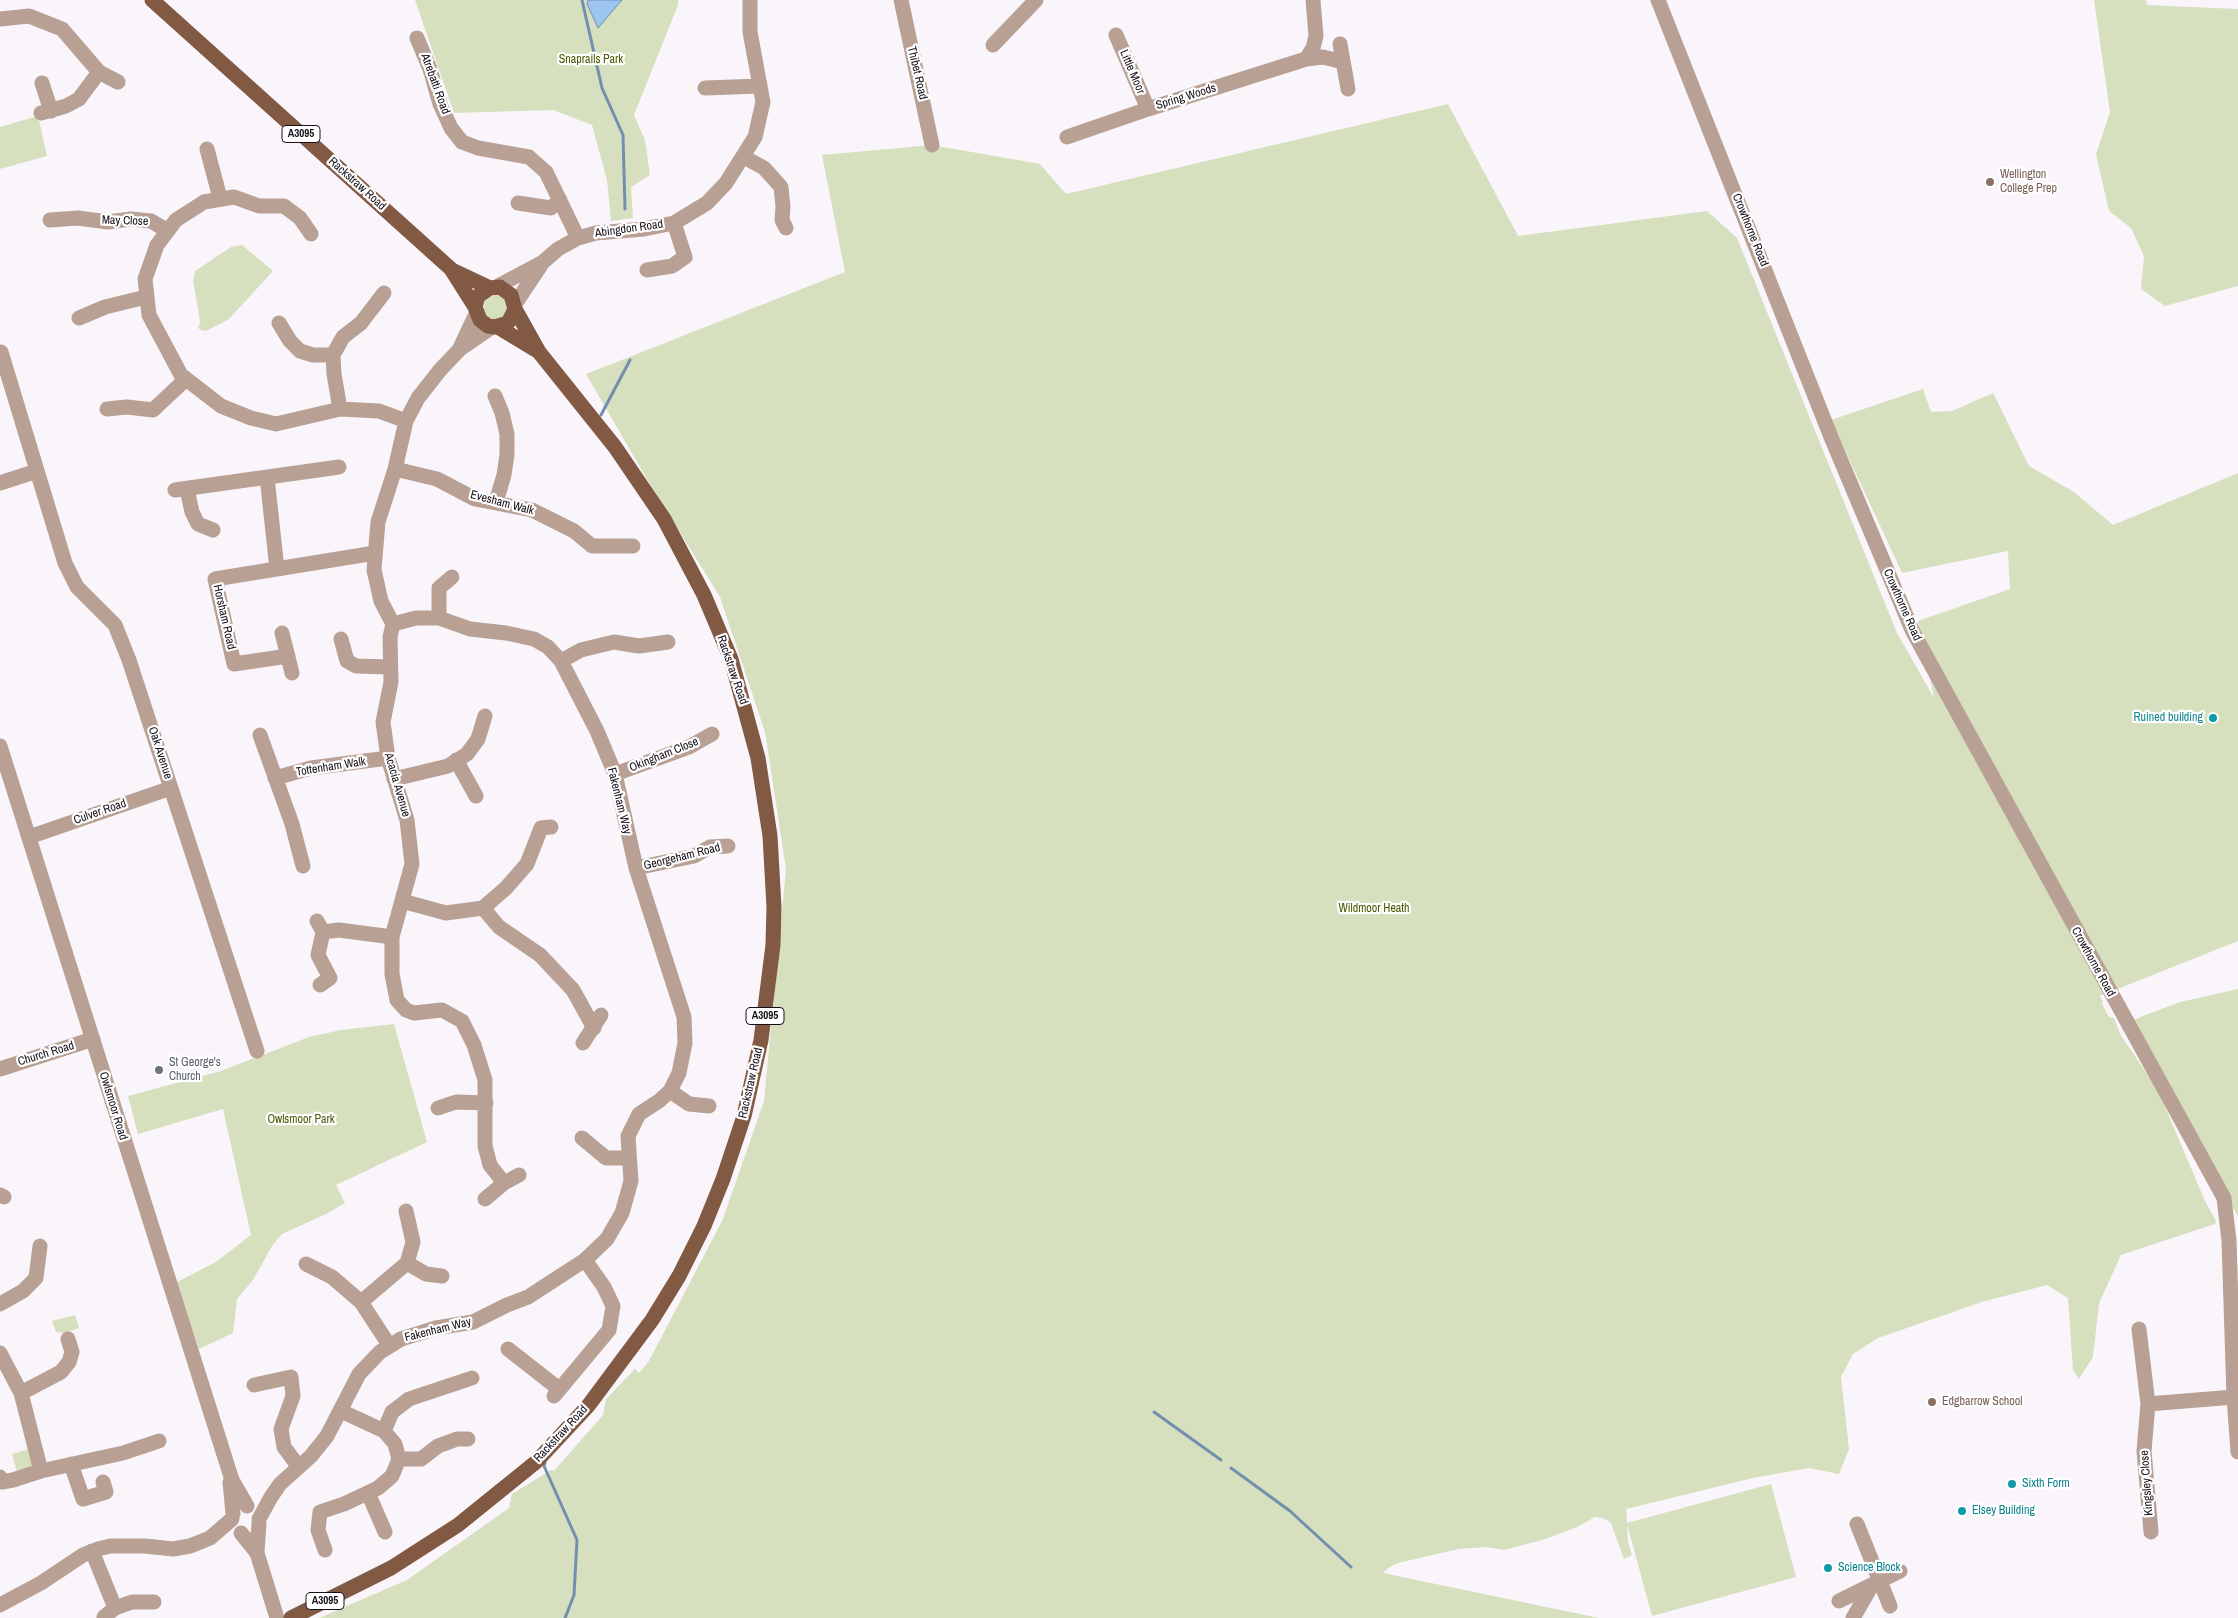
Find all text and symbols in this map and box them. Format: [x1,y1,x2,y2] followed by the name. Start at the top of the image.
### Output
[904,45,930,101] street label: Thibet Road
[1116,48,1148,96] street label: Little Moor
[417,52,453,116] street label: Atrebatti Road
[559,53,623,67] park label: Snaprails Park
[1154,81,1218,113] street label: Spring Woods
[282,126,320,142] road number: A3095
[325,155,389,213] street label: Rackstraw Road
[2000,168,2057,196] place label: Wellington College Prep
[1984,176,1996,188] marker: Wellington College Prep
[1729,192,1771,268] street label: Crowthorne Road
[102,213,148,229] street label: May Close
[594,217,664,241] street label: Abingdon Road
[469,488,535,518] street label: Evesham Walk
[1880,567,1924,643] street label: Crowthorne Road
[210,583,238,651] street label: Horsham Road
[713,634,751,706] street label: Rackstraw Road
[2134,711,2203,725] place label: Ruined building
[2207,712,2219,724] marker: Ruined building
[145,725,175,781] street label: Oak Avenue
[627,735,701,775] street label: Okingham Close
[381,751,413,819] street label: Acacia Avenue
[295,754,367,780] street label: Tottenham Walk
[604,766,634,836] street label: Fakenham Way
[72,796,128,828] street label: Culver Road
[642,841,722,873] street label: Georgeham Road
[1338,902,1410,916] park label: Wildmoor Heath
[2068,925,2118,999] street label: Crowthorne Road
[746,1008,784,1024] road number: A3095
[16,1039,76,1069] street label: Church Road
[736,1046,766,1120] street label: Rackstraw Road
[169,1056,221,1084] place label: St George's Church
[153,1064,165,1076] marker: St George's Church
[96,1070,130,1142] street label: Owlsmoor Road
[267,1113,335,1127] park label: Owlsmoor Park
[403,1315,473,1345] street label: Fakenham Way
[1942,1395,2022,1409] place label: Edgbarrow School
[1926,1396,1938,1408] marker: Edgbarrow School
[531,1403,591,1465] street label: Rackstraw Road
[2138,1450,2156,1516] street label: Kingsley Close
[2022,1477,2070,1491] place label: Sixth Form
[2006,1478,2018,1490] marker: Sixth Form
[1972,1504,2035,1518] place label: Elsey Building
[1956,1505,1968,1517] marker: Elsey Building
[1838,1561,1900,1575] place label: Science Block
[1822,1562,1834,1574] marker: Science Block
[306,1592,344,1610] road number: A3095

